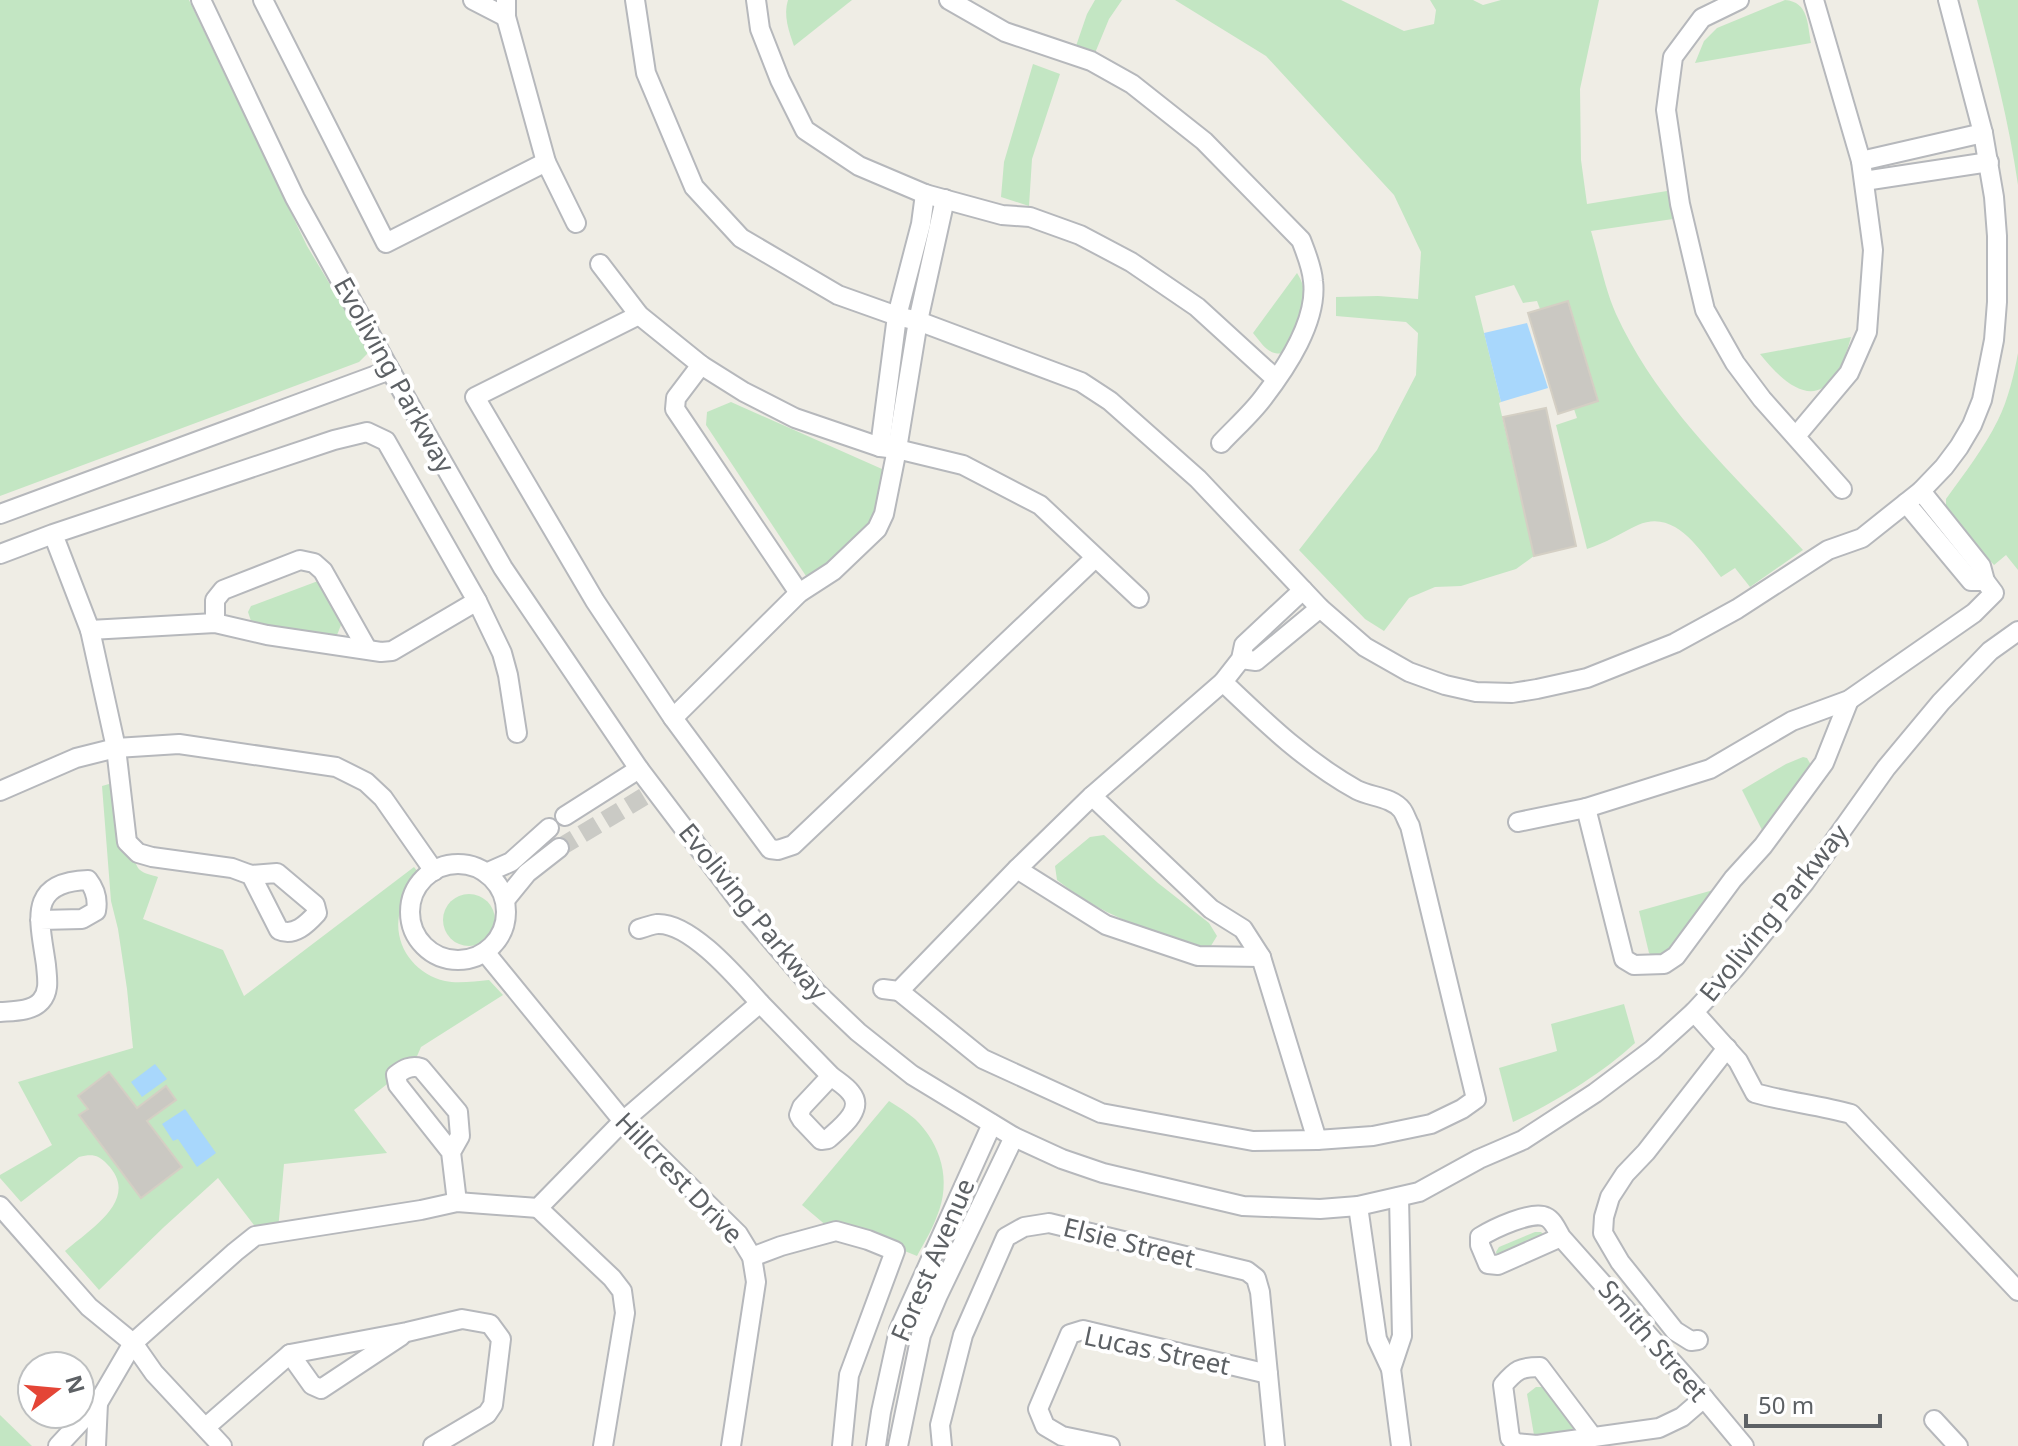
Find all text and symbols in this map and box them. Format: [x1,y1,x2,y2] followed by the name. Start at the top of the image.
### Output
[326,270,464,480] street label: Evoliving Parkway
[671,815,837,1008] street label: Evoliving Parkway
[1690,815,1857,1009] street label: Evoliving Parkway
[608,1104,752,1251] street label: Hillcrest Drive
[882,1172,983,1347] street label: Forest Avenue
[1060,1208,1199,1276] street label: Elsie Street
[1591,1272,1717,1409] street label: Smith Street
[1081,1317,1234,1383] street label: Lucas Street
[16,1350,96,1430] north arrow
[59,1371,93,1397] text: N
[1746,1378,1880,1428] scale bar
[1758,1388,1814,1421] text: 50 m

